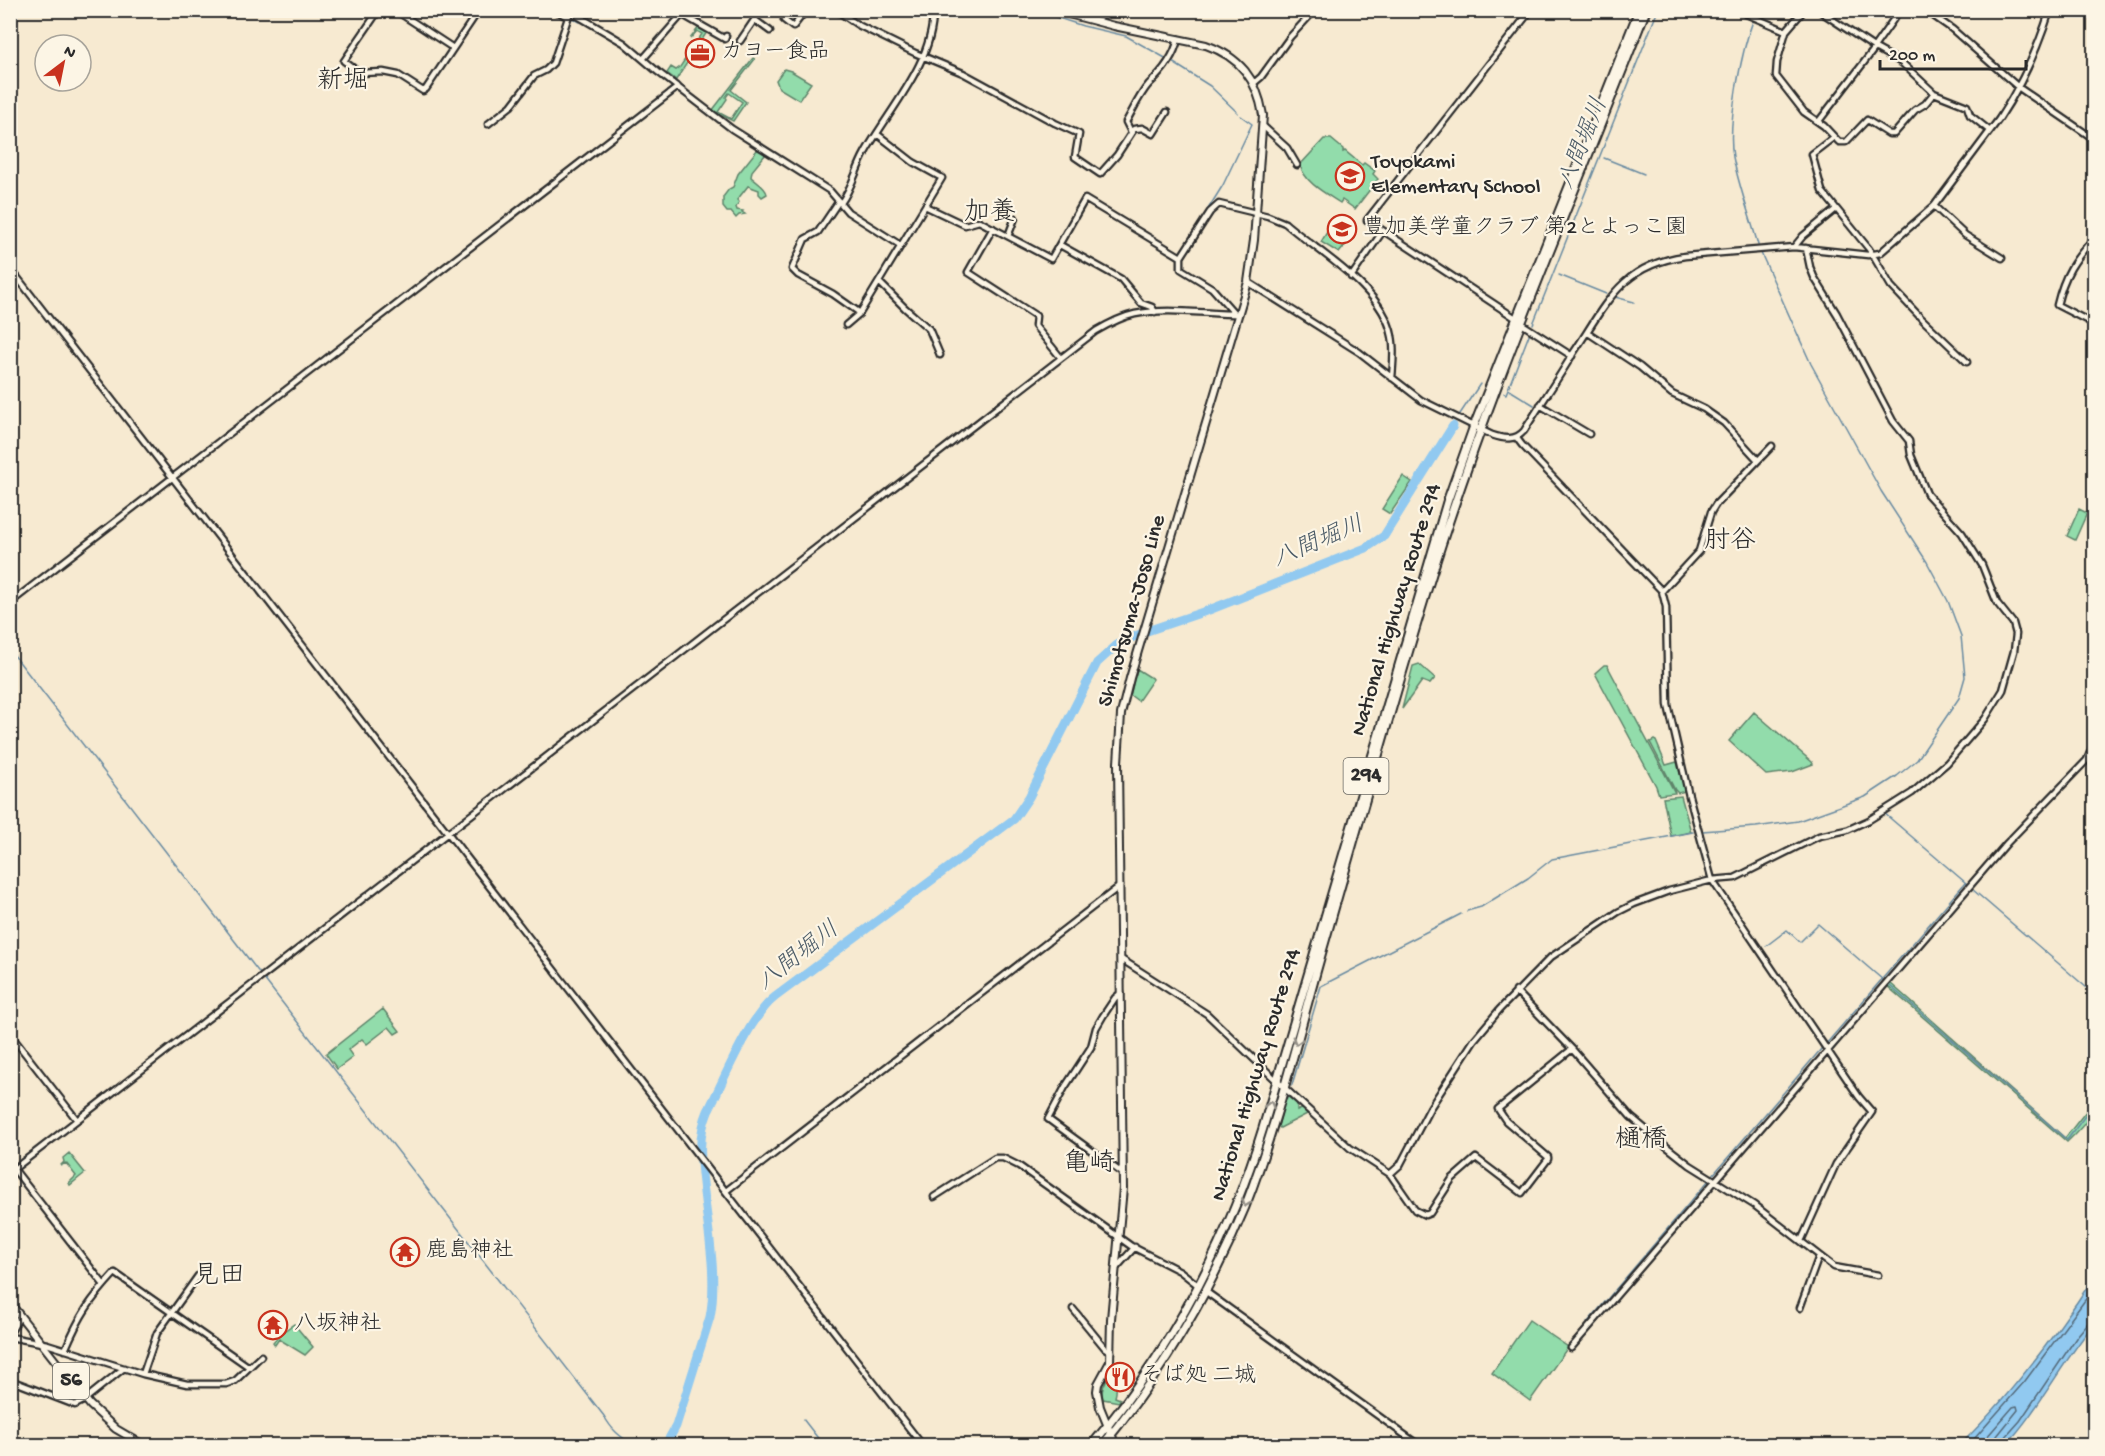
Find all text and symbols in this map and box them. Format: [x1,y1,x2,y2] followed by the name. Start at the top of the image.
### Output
[33,33,93,93] north arrow
[1880,33,2026,71] scale bar
[684,37,716,69] office icon: カヨー食品
[721,39,830,66] place label: カヨー食品
[60,42,79,64] text: N
[1889,46,1936,67] text: 200 m
[317,66,369,98] district label: 新堀
[1553,94,1615,194] water label: 八間堀川
[1369,150,1541,201] place label: Toyokami Elementary School
[1334,160,1366,192] school or university icon: Toyokami Elementary School
[964,197,1016,230] district label: 加養
[1326,213,1358,245] school or university icon: 豊加美学童クラブ 第2とよっこ園
[1363,215,1687,242] place label: 豊加美学童クラブ 第2とよっこ園
[1346,480,1448,739] street label: National Highway Route 294
[1093,511,1173,710] street label: Shimotsuma-Joso Line
[1269,511,1369,575] water label: 八間堀川
[1704,526,1756,558] district label: 肘谷
[1344,758,1388,794] road number: 294
[752,916,846,998] water label: 八間堀川
[1206,945,1308,1204] street label: National Highway Route 294
[1292,1035,1304,1046] one-way arrow
[1263,1100,1275,1111] one-way arrow
[1615,1125,1667,1157] district label: 樋橋
[1063,1148,1115,1181] district label: 亀崎
[1241,1197,1253,1208] one-way arrow
[389,1236,421,1268] temple icon: 鹿島神社
[426,1238,514,1265] place label: 鹿島神社
[193,1262,245,1293] district label: 見田
[257,1309,289,1341] temple icon: 八坂神社
[294,1311,382,1338] place label: 八坂神社
[1104,1361,1136,1393] restaurant icon: そば処 二城
[53,1363,89,1399] road number: 56
[1141,1363,1256,1390] place label: そば処 二城

